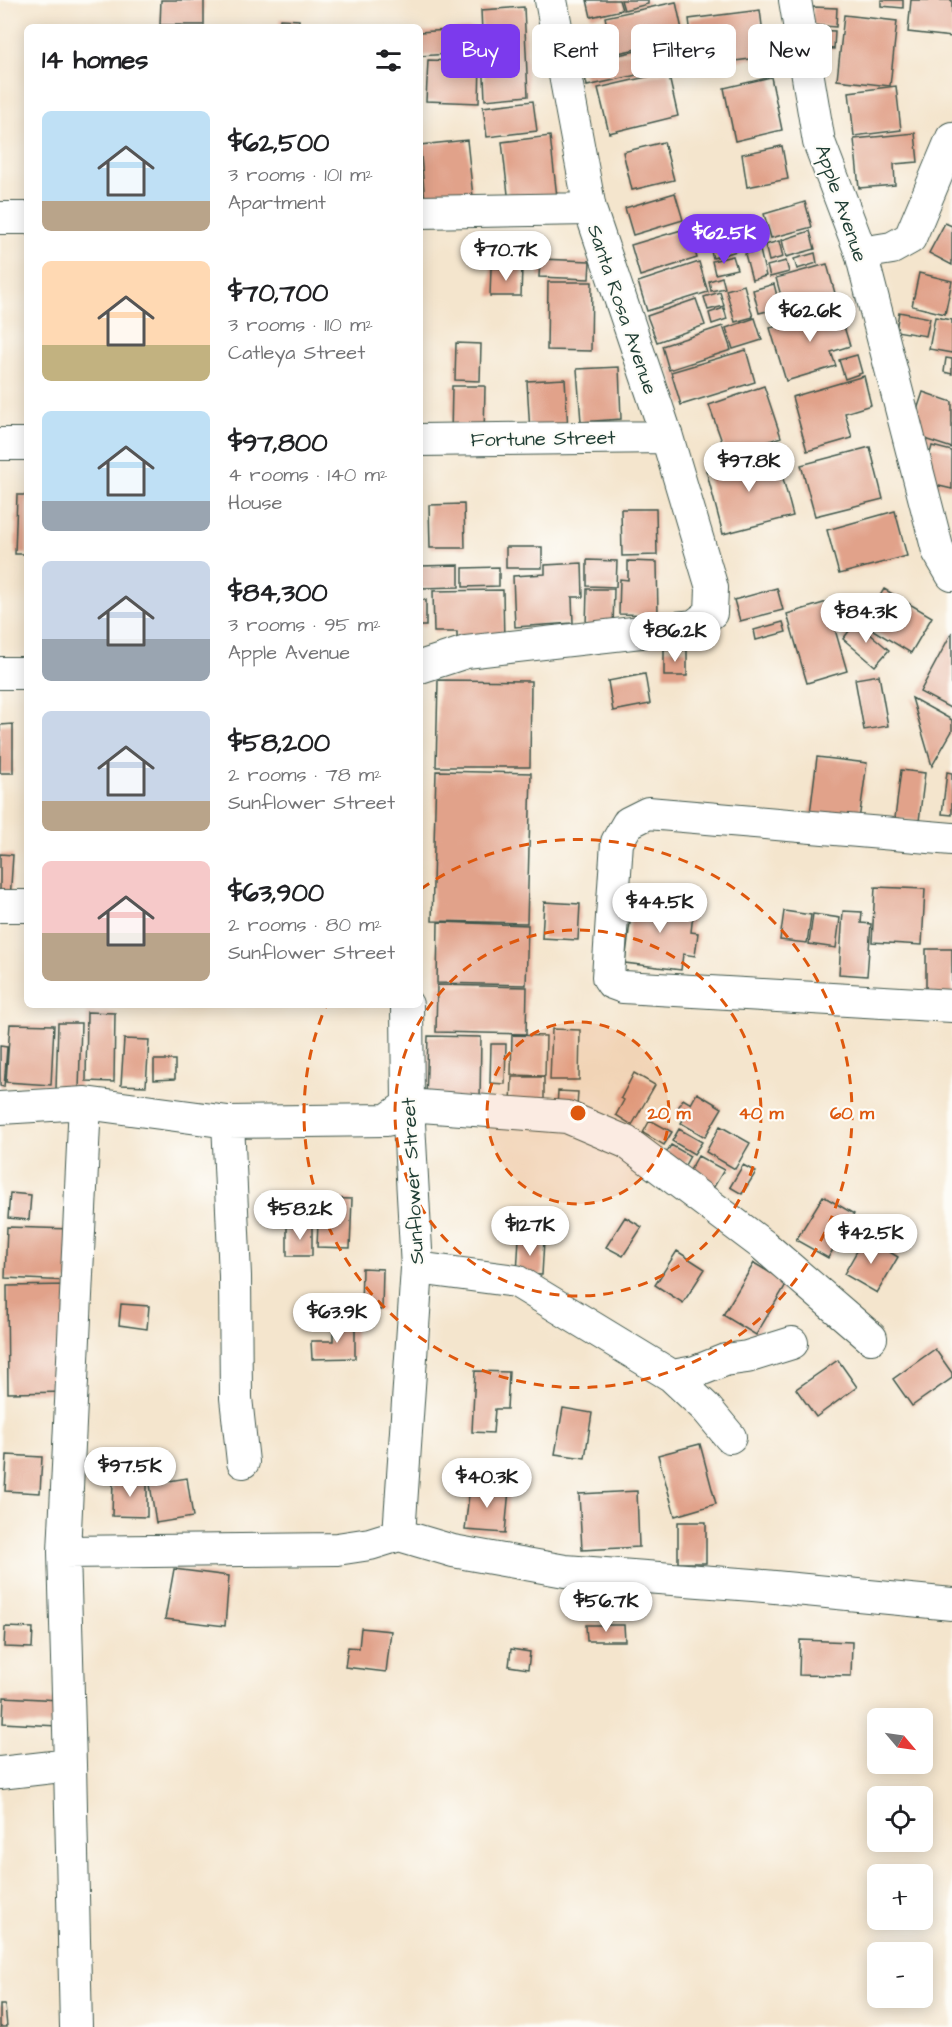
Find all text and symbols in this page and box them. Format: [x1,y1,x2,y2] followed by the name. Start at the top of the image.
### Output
[441,24,520,78] chip: Buy
[532,24,619,78] chip: Rent
[631,24,736,78] chip: Filters
[748,24,832,78] chip: New
[42,42,148,78] text: 14 homes
[372,44,405,77] icon: filters
[228,125,330,161] text: $62,500
[90,135,162,207] icon: home
[808,141,874,266] street label: Apple Avenue
[228,161,373,189] text: 3 rooms · 101 m²
[228,189,326,217] text: Apartment
[675,214,773,265] pin: $62.5K
[692,219,756,247] text: $62.5K
[580,221,664,398] street label: Santa Rosa Avenue
[457,231,555,282] pin: $70.7K
[474,236,538,264] text: $70.7K
[228,275,328,311] text: $70,700
[90,285,162,357] icon: home
[761,292,859,343] pin: $62.6K
[779,297,841,325] text: $62.6K
[228,311,373,339] text: 3 rooms · 110 m²
[228,339,365,367] text: Catleya Street
[470,424,616,454] street label: Fortune Street
[228,425,328,461] text: $97,800
[90,435,162,507] icon: home
[700,442,798,493] pin: $97.8K
[718,447,780,475] text: $97.8K
[228,461,387,489] text: 4 rooms · 140 m²
[228,489,282,517] text: House
[228,575,328,611] text: $84,300
[90,585,162,657] icon: home
[817,593,915,644] pin: $84.3K
[835,598,897,626] text: $84.3K
[228,611,381,639] text: 3 rooms · 95 m²
[626,612,724,663] pin: $86.2K
[643,617,707,645] text: $86.2K
[228,639,350,667] text: Apple Avenue
[228,725,330,761] text: $58,200
[90,735,162,807] icon: home
[228,761,382,789] text: 2 rooms · 78 m²
[228,789,395,817] text: Sunflower Street
[228,875,324,911] text: $63,900
[611,883,709,934] pin: $44.5K
[90,885,162,957] icon: home
[626,888,694,916] text: $44.5K
[228,911,382,939] text: 2 rooms · 80 m²
[228,939,395,967] text: Sunflower Street
[395,1097,431,1265] street label: Sunflower Street
[647,1101,691,1126] text: 20 m
[739,1101,784,1126] text: 40 m
[830,1101,875,1126] text: 60 m
[568,1103,588,1123] centre of rings
[251,1190,349,1241] pin: $58.2K
[268,1195,332,1223] text: $58.2K
[488,1206,572,1257] pin: $127K
[505,1211,555,1239] text: $127K
[822,1214,920,1265] pin: $42.5K
[838,1219,904,1247] text: $42.5K
[288,1293,386,1344] pin: $63.9K
[307,1298,367,1326] text: $63.9K
[81,1447,179,1498] pin: $97.5K
[98,1452,162,1480] text: $97.5K
[438,1458,536,1509] pin: $40.3K
[456,1463,518,1491] text: $40.3K
[557,1582,655,1633] pin: $56.7K
[573,1587,639,1615] text: $56.7K
[867,1708,933,1774] north arrow
[867,1708,933,2008] map controls
[867,1786,933,1852] button: locate
[867,1864,933,1930] button: +
[867,1942,933,2008] button: −

